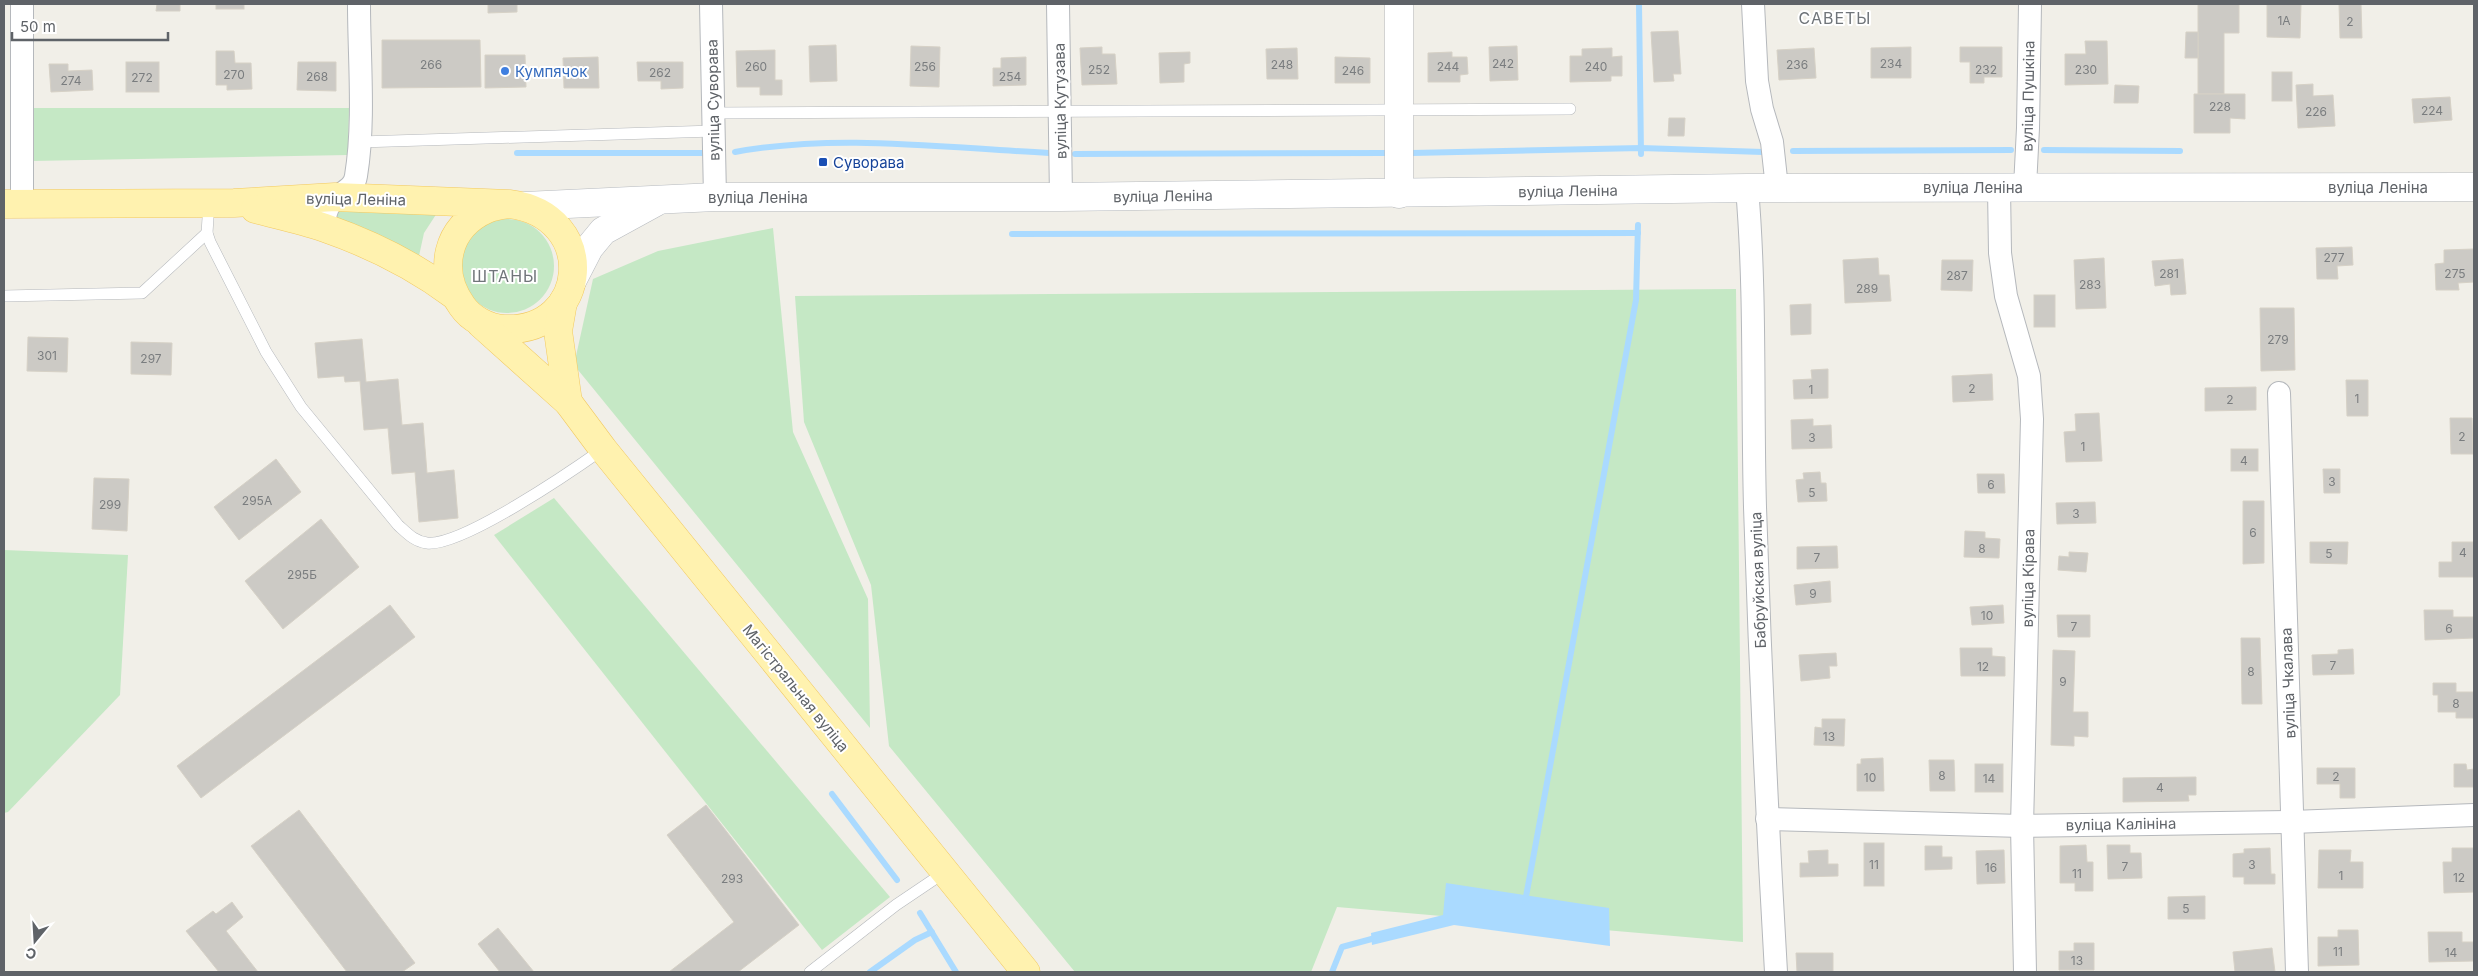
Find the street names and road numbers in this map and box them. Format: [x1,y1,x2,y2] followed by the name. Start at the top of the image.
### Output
[702,39,724,161] street label: вуліца Суворава
[2018,40,2038,152] street label: вуліца Пушкіна
[1049,43,1071,159] street label: вуліца Кутузава
[1923,178,2023,197] street label: вуліца Леніна
[2328,178,2428,197] street label: вуліца Леніна
[1518,181,1618,201] street label: вуліца Леніна
[1113,186,1213,206] street label: вуліца Леніна
[708,188,808,207] street label: вуліца Леніна
[306,189,406,209] street label: вуліца Леніна
[1746,511,1770,649] street label: Бабруйская вуліца
[2018,528,2038,628] street label: вуліца Кірава
[739,620,853,756] street label: Магістральная вуліца
[2277,627,2299,739] street label: вуліца Чкалава
[2066,814,2176,834] street label: вуліца Калініна

